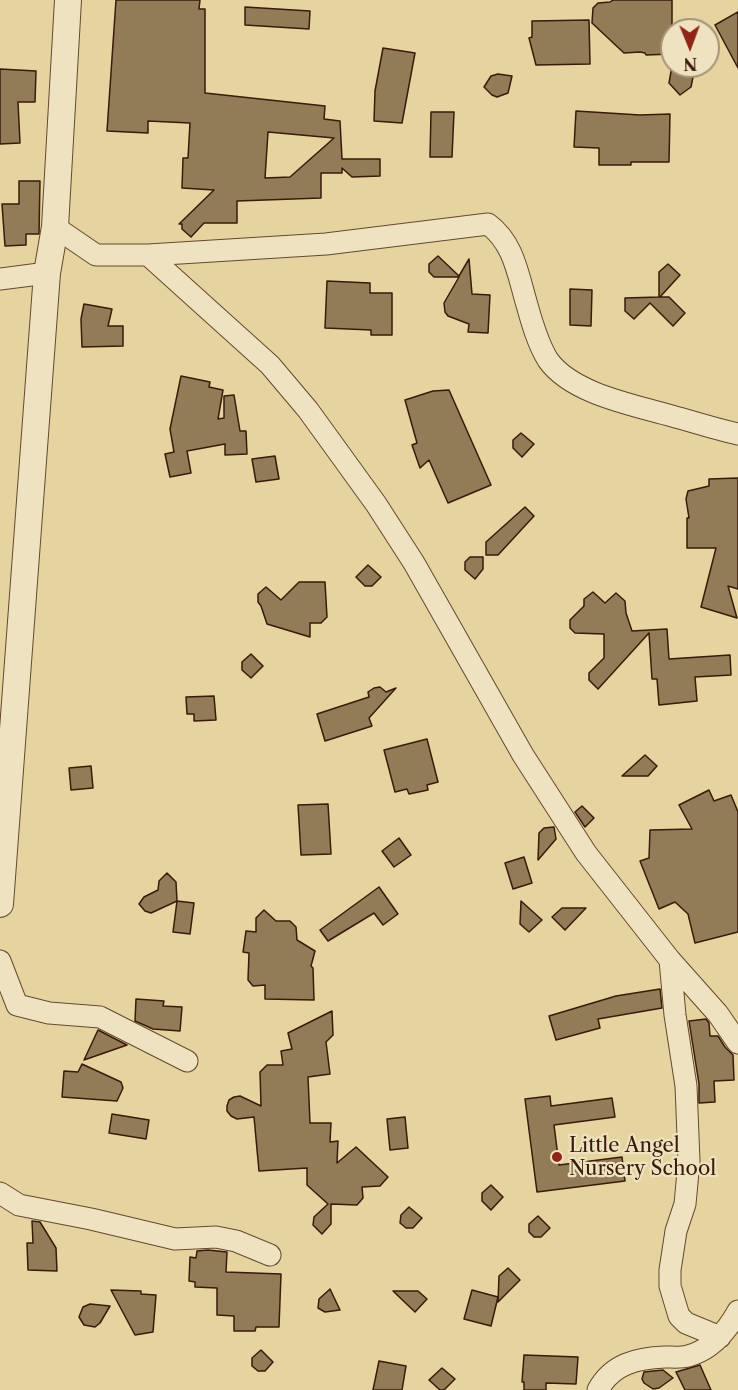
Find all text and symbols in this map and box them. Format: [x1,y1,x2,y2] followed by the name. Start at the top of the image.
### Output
[660,18,720,78] north arrow
[683,54,697,74] text: N
[569,1134,716,1181] place label: Little Angel Nursery School
[550,1150,564,1164] marker: Little Angel Nursery School

